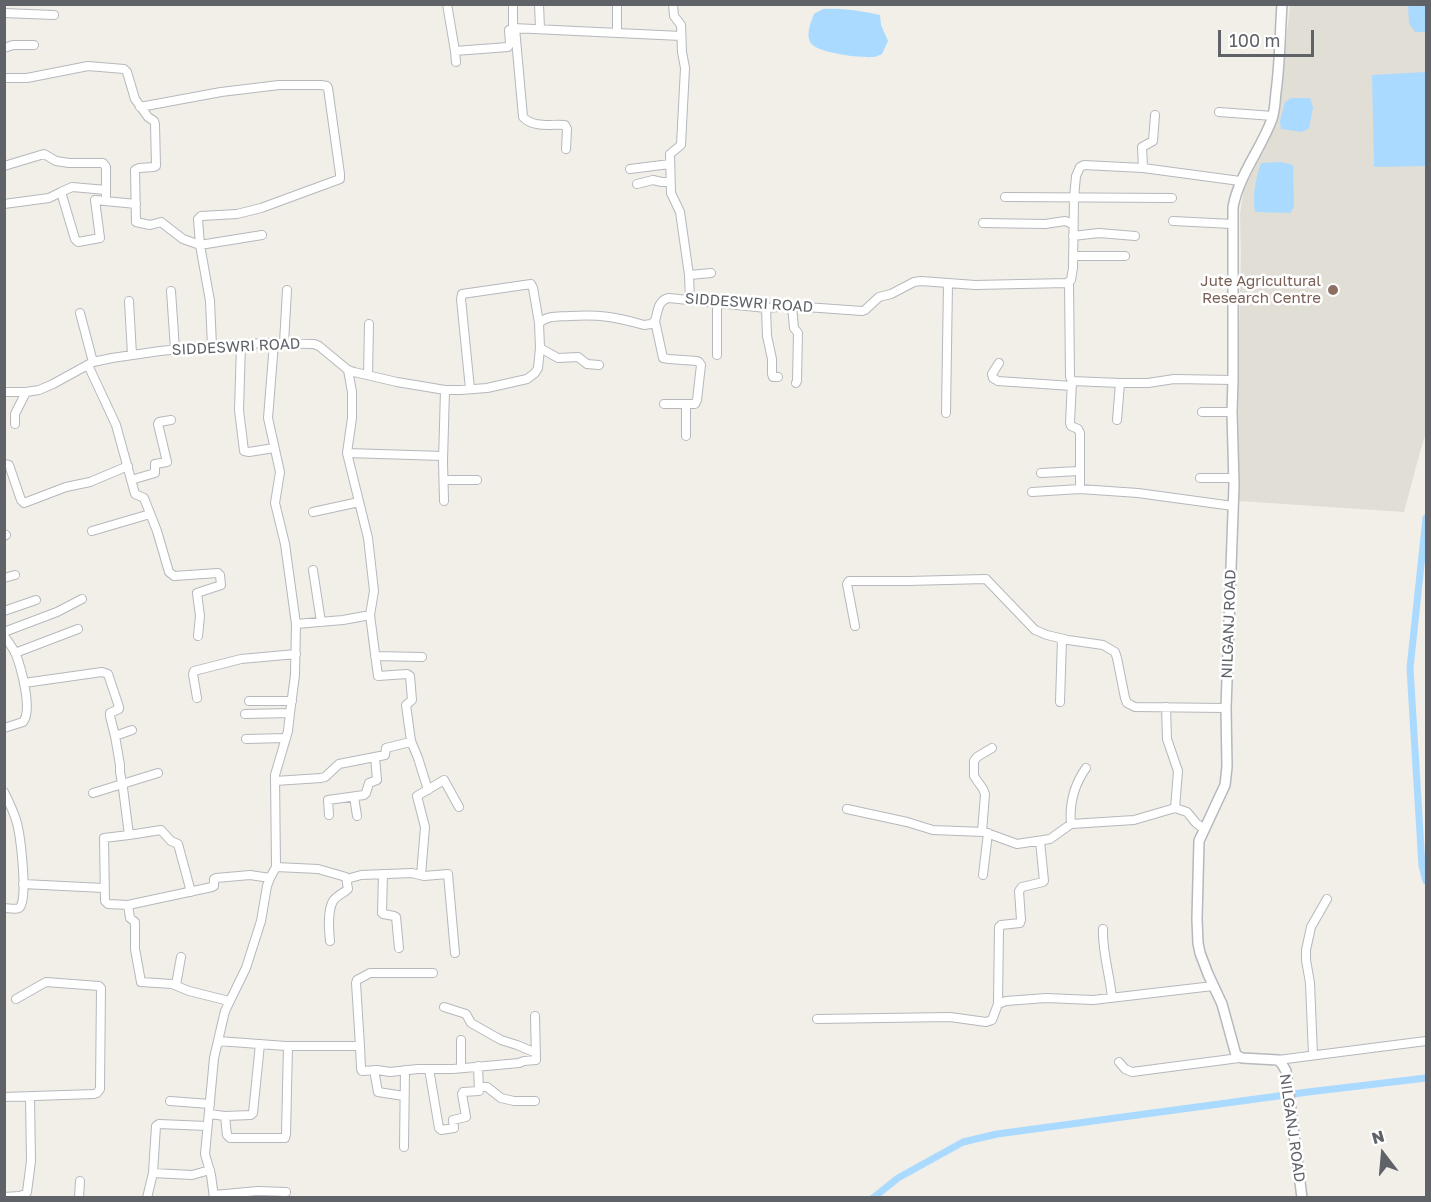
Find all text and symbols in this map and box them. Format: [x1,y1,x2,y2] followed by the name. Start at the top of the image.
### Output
[1221,18,1317,56] scale bar
[1229,29,1280,51] text: 100 m
[1200,272,1321,307] place label: Jute Agricultural Research Centre
[1326,283,1340,297] marker: Jute Agricultural Research Centre
[684,290,814,316] street label: SIDDESWRI ROAD
[171,335,301,359] street label: SIDDESWRI ROAD
[1218,569,1240,679] street label: NILGANJ ROAD
[1275,1073,1309,1183] street label: NILGANJ ROAD
[1353,1124,1413,1184] north arrow
[1369,1125,1387,1148] text: N

